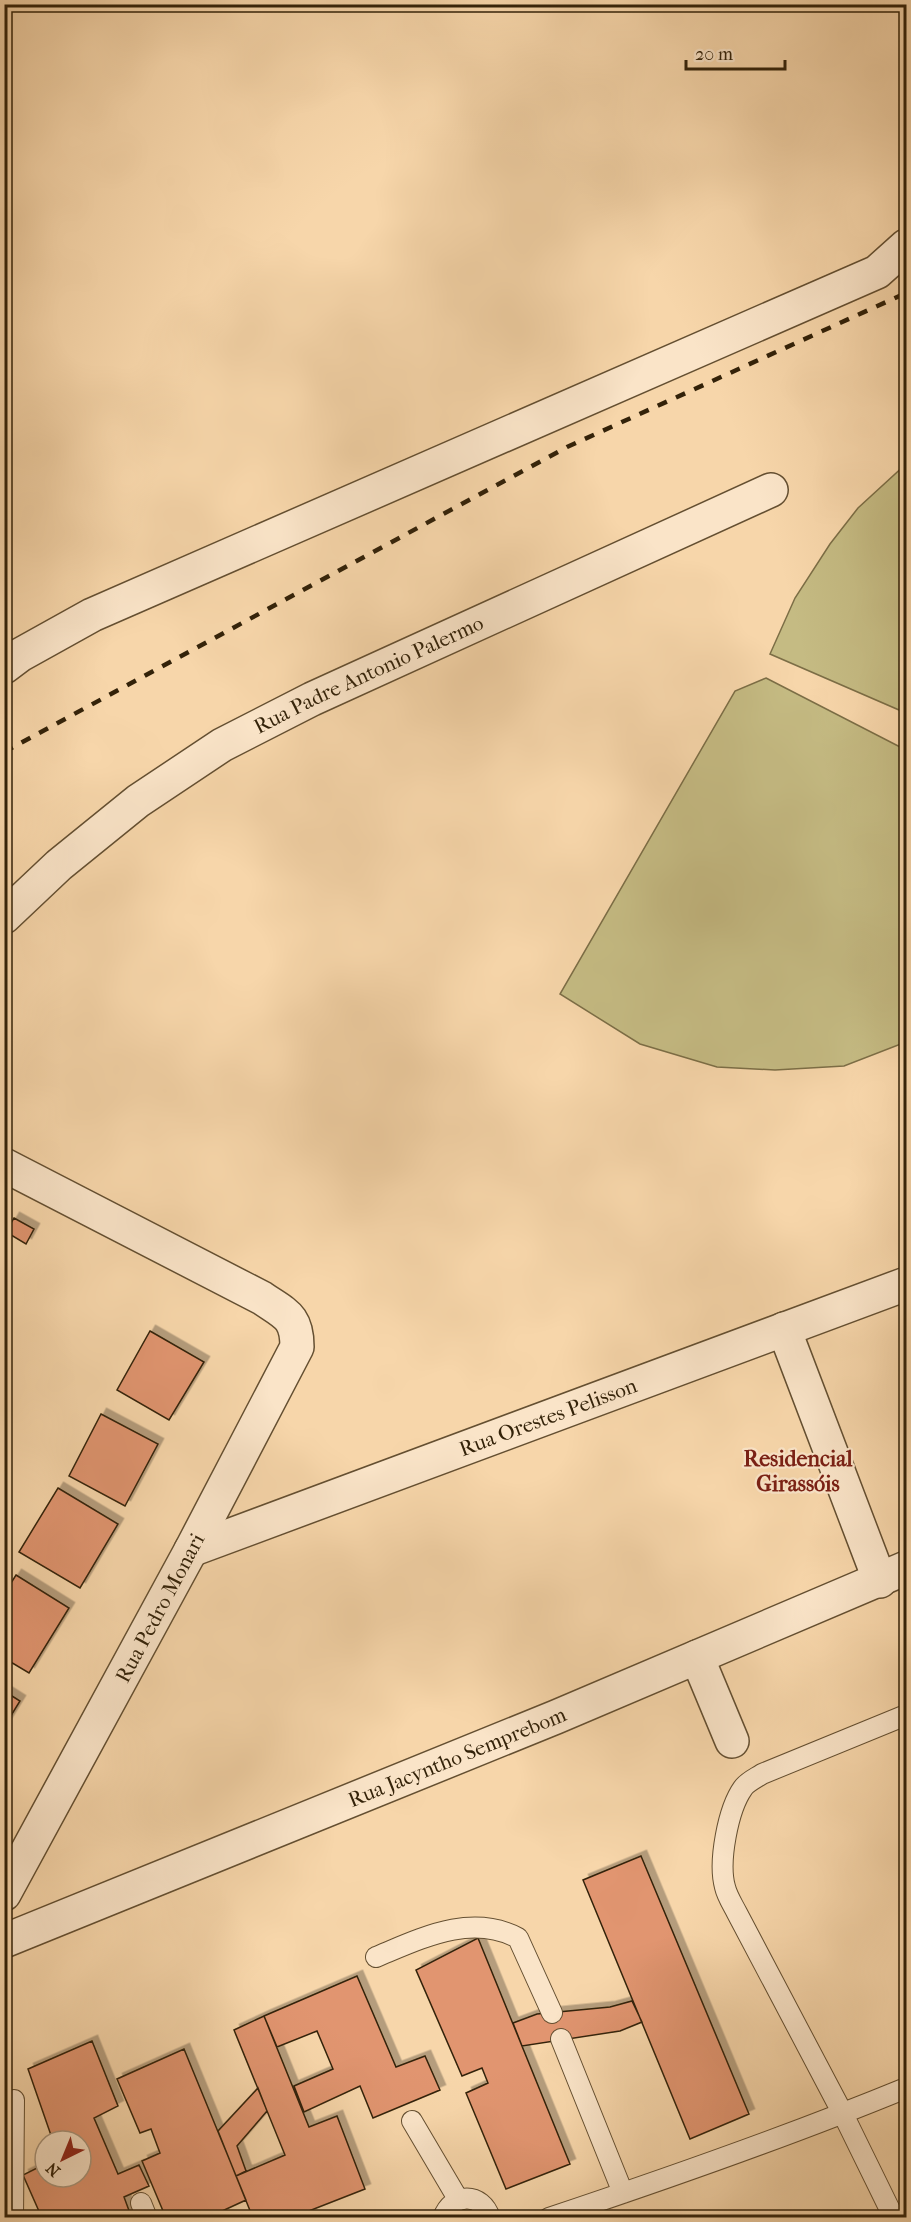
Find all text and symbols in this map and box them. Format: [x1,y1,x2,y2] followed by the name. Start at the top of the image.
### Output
[686,33,785,71] scale bar
[695,44,733,65] text: 20 m
[250,611,487,739] street label: Rua Padre Antonio Palermo
[456,1373,640,1461] street label: Rua Orestes Pelisson
[743,1446,853,1497] district label: Residencial Girassóis
[111,1529,209,1687] street label: Rua Pedro Monari
[345,1702,570,1812] street label: Rua Jacyntho Semprebom
[33,2129,93,2189] north arrow
[42,2158,64,2181] text: N

